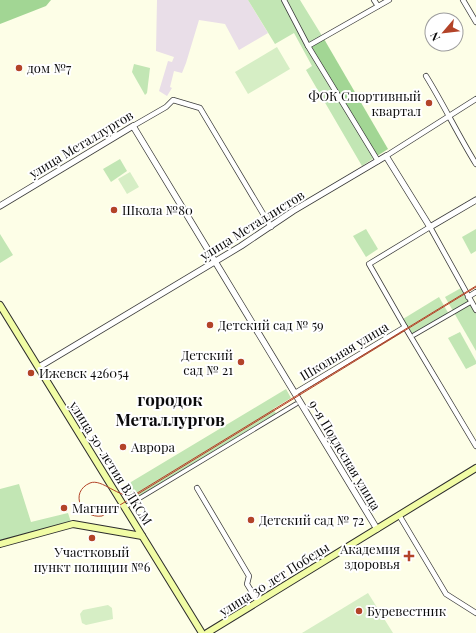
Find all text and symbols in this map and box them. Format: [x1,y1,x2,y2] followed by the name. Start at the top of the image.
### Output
[424,12,464,52] north arrow
[426,30,443,44] text: N
[27,59,72,76] place label: дом №7
[14,63,24,73] marker: дом №7
[308,87,421,119] place label: ФОК Спортивный квартал
[424,98,434,108] marker: ФОК Спортивный квартал
[25,106,136,182] street label: улица Металлургов
[195,186,307,264] street label: улица Металлистов
[122,201,193,218] place label: Школа №80
[109,205,119,215] marker: Школа №80
[218,316,324,333] place label: Детский сад № 59
[296,317,392,384] street label: Школьная улица
[205,320,215,330] marker: Детский сад № 59
[181,346,233,378] place label: Детский сад № 21
[236,357,246,367] marker: Детский сад № 21
[39,364,129,381] place label: Ижевск 426054
[26,368,36,378] marker: Ижевск 426054
[115,388,225,430] district label: городок Металлургов
[306,396,385,514] street label: 9-я Подлесная улица
[66,397,157,528] street label: улица 50-летия ВЛКСМ
[130,438,176,455] place label: Аврора
[118,442,128,452] marker: Аврора
[72,499,119,516] place label: Магнит
[59,503,69,513] marker: Магнит
[259,511,364,528] place label: Детский сад № 72
[246,515,256,525] marker: Детский сад № 72
[87,533,97,543] marker: Участковый пункт полиции №6
[215,538,332,620] street label: улица 30 лет Победы
[339,540,400,572] place label: Академия здоровья
[34,543,151,575] place label: Участковый пункт полиции №6
[403,550,415,562] marker: Академия здоровья
[367,602,447,619] place label: Буревестник
[354,606,364,616] marker: Буревестник

